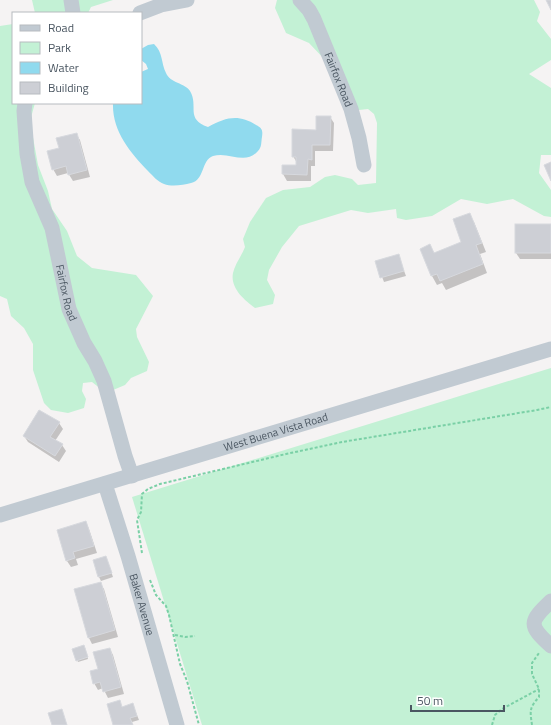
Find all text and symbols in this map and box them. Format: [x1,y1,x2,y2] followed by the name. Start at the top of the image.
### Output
[12,12,142,104] legend
[48,18,74,37] text: Road
[48,38,71,57] text: Park
[320,50,357,109] street label: Fairfox Road
[48,58,79,77] text: Water
[48,78,89,97] text: Building
[52,263,81,324] street label: Fairfox Road
[222,409,330,455] street label: West Buena Vista Road
[125,572,159,638] street label: Baker Avenue
[411,687,504,713] scale bar
[417,691,443,710] text: 50 m

